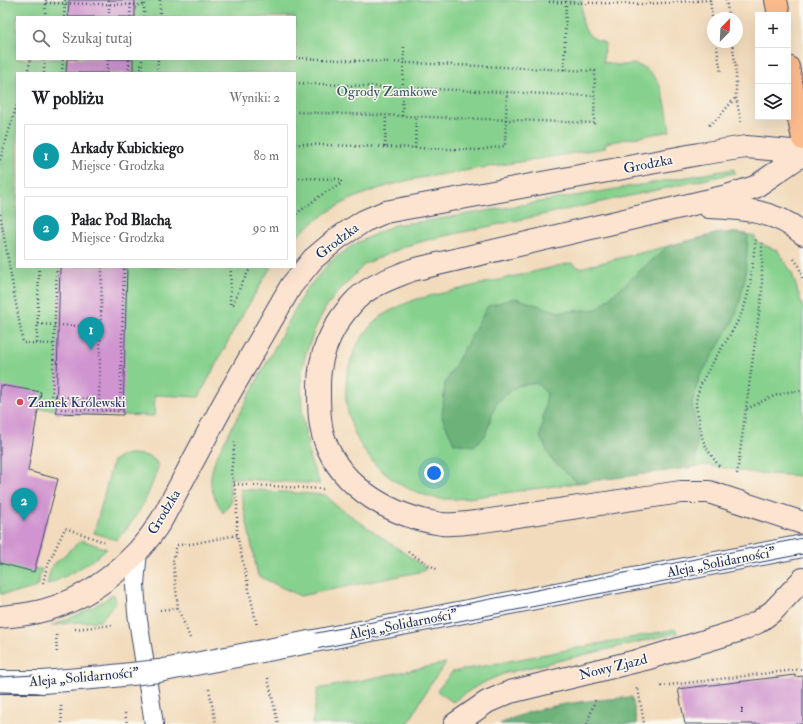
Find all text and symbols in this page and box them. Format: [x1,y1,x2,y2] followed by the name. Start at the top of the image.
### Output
[707,12,743,48] north arrow
[755,12,791,120] map controls
[755,12,791,48] button: +
[16,16,296,60] search box
[30,27,52,49] icon: search
[62,29,132,48] text: Szukaj tutaj
[755,48,791,84] button: −
[337,83,438,101] park label: Ogrody Zamkowe
[755,84,791,120] button: layers
[32,88,104,109] text: W pobliżu
[229,90,280,106] text: Wyniki: 2
[71,139,184,158] text: Arkady Kubickiego
[44,148,48,164] text: 1
[253,148,279,164] text: 80 m
[622,151,674,177] street label: Grodzka
[71,158,165,174] text: Miejsce · Grodzka
[71,211,171,230] text: Pałac Pod Blachą
[312,219,362,263] street label: Grodzka
[43,220,49,236] text: 2
[253,220,279,236] text: 90 m
[71,230,165,246] text: Miejsce · Grodzka
[78,317,104,350] pin: 1
[28,394,126,411] place label: Zamek Królewski
[15,397,25,407] marker: Zamek Królewski
[424,463,444,483] your location
[144,486,184,538] street label: Grodzka
[11,488,37,521] pin: 2
[664,543,777,581] street label: Aleja „Solidarności”
[346,605,459,643] street label: Aleja „Solidarności”
[577,650,649,685] street label: Nowy Zjazd
[27,664,140,690] street label: Aleja „Solidarności”
[740,701,744,716] house number: 1

